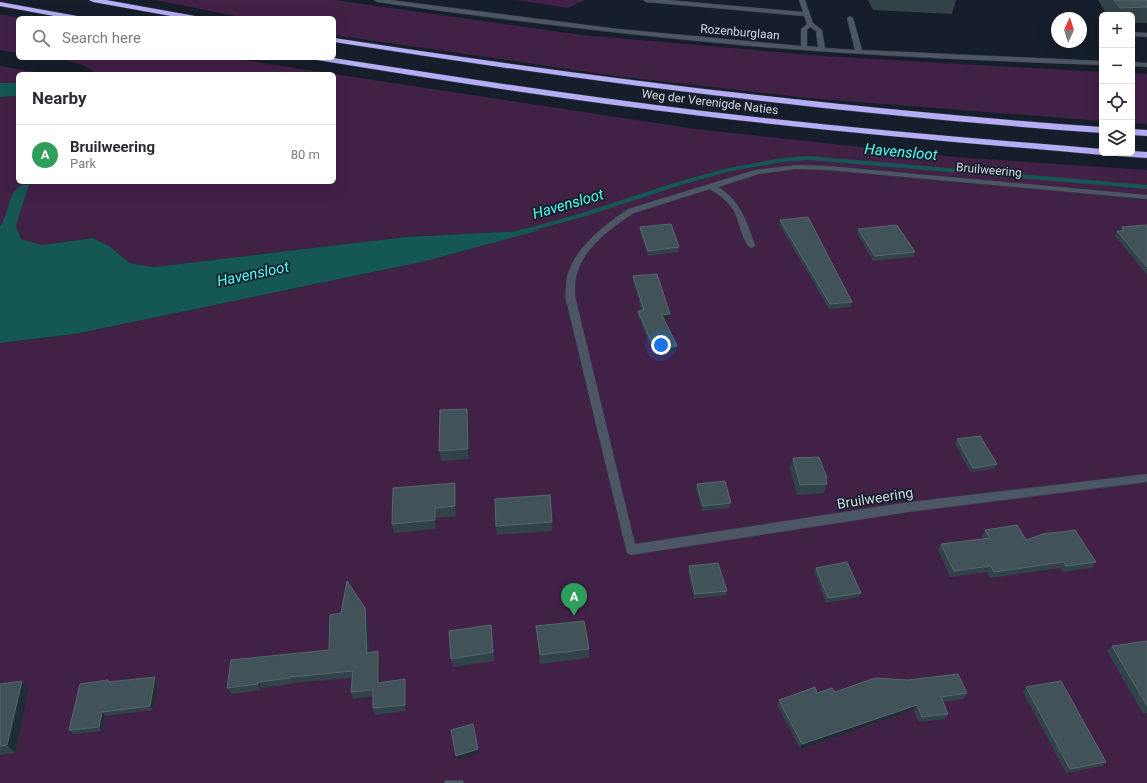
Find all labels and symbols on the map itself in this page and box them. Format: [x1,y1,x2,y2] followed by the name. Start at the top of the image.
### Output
[1051,12,1087,48] north arrow
[700,22,780,42] street label: Rozenburglaan
[641,87,779,117] street label: Weg der Verenigde Naties
[864,140,939,164] water label: Havensloot
[955,160,1023,180] street label: Bruilweering
[530,185,606,223] water label: Havensloot
[215,258,291,290] water label: Havensloot
[651,335,671,355] your location
[836,484,914,512] street label: Bruilweering
[561,583,587,616] pin: A

